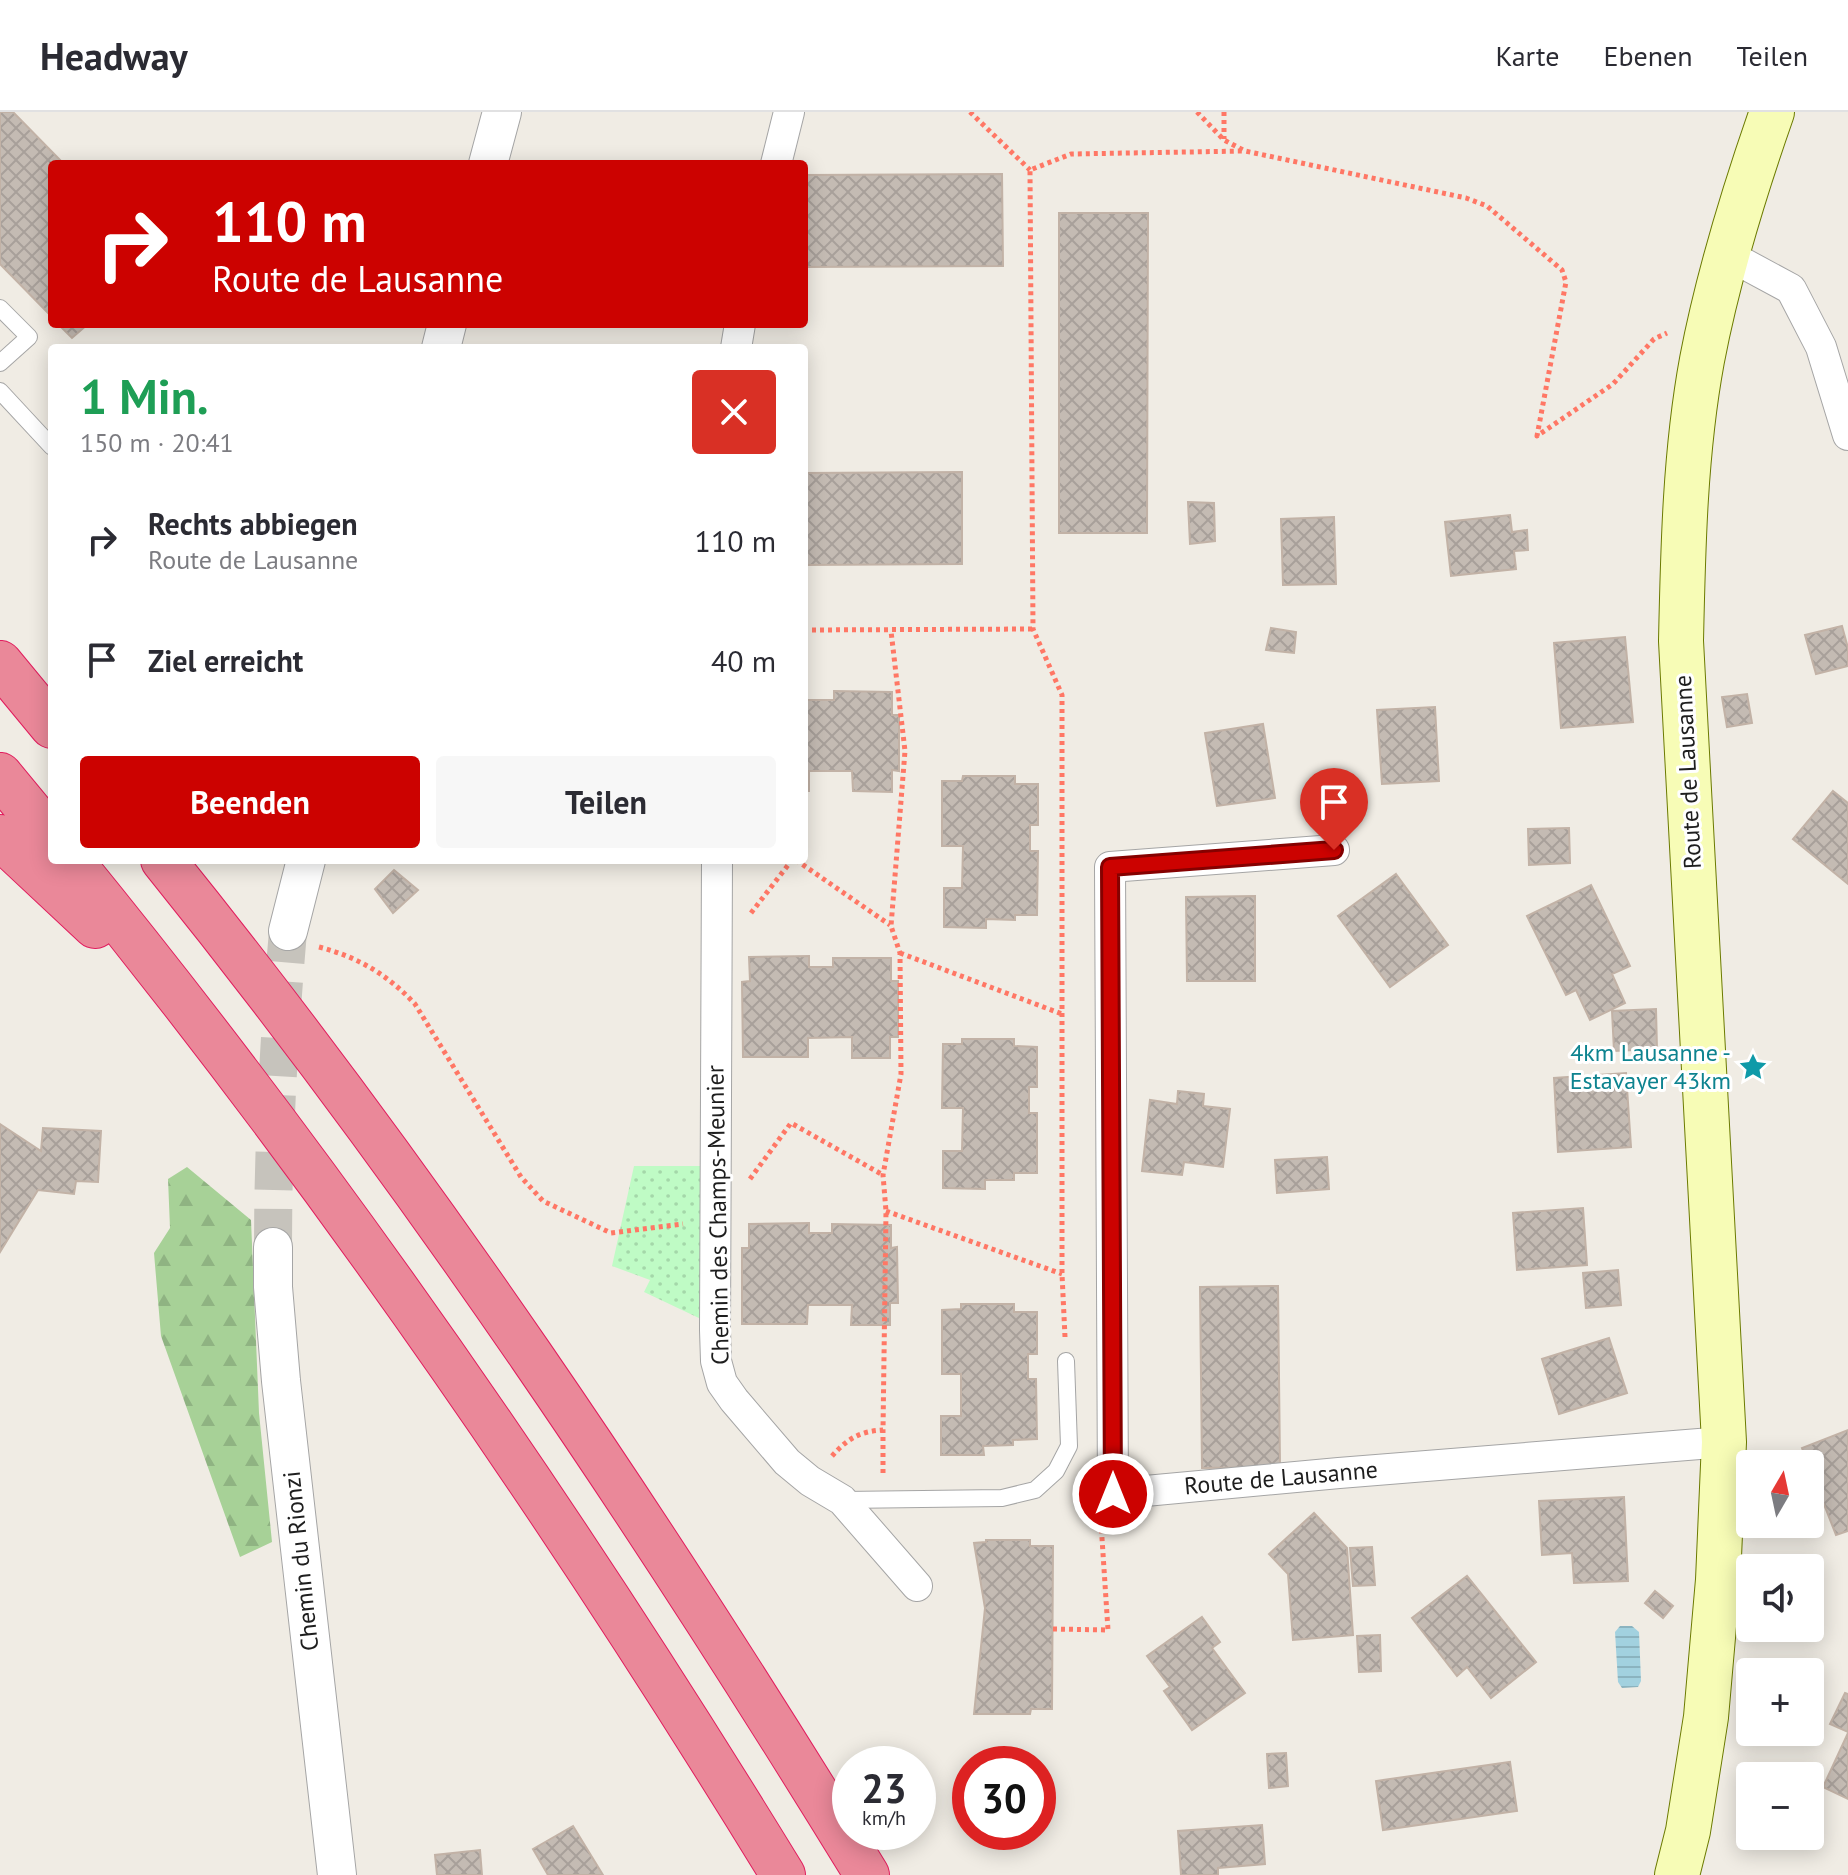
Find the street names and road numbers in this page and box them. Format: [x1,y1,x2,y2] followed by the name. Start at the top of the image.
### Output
[1667,674,1708,870] street label: Route de Lausanne
[699,1065,736,1365] street label: Chemin des Champs-Meunier
[1183,1454,1379,1501] street label: Route de Lausanne
[276,1470,325,1652] street label: Chemin du Rionzi

